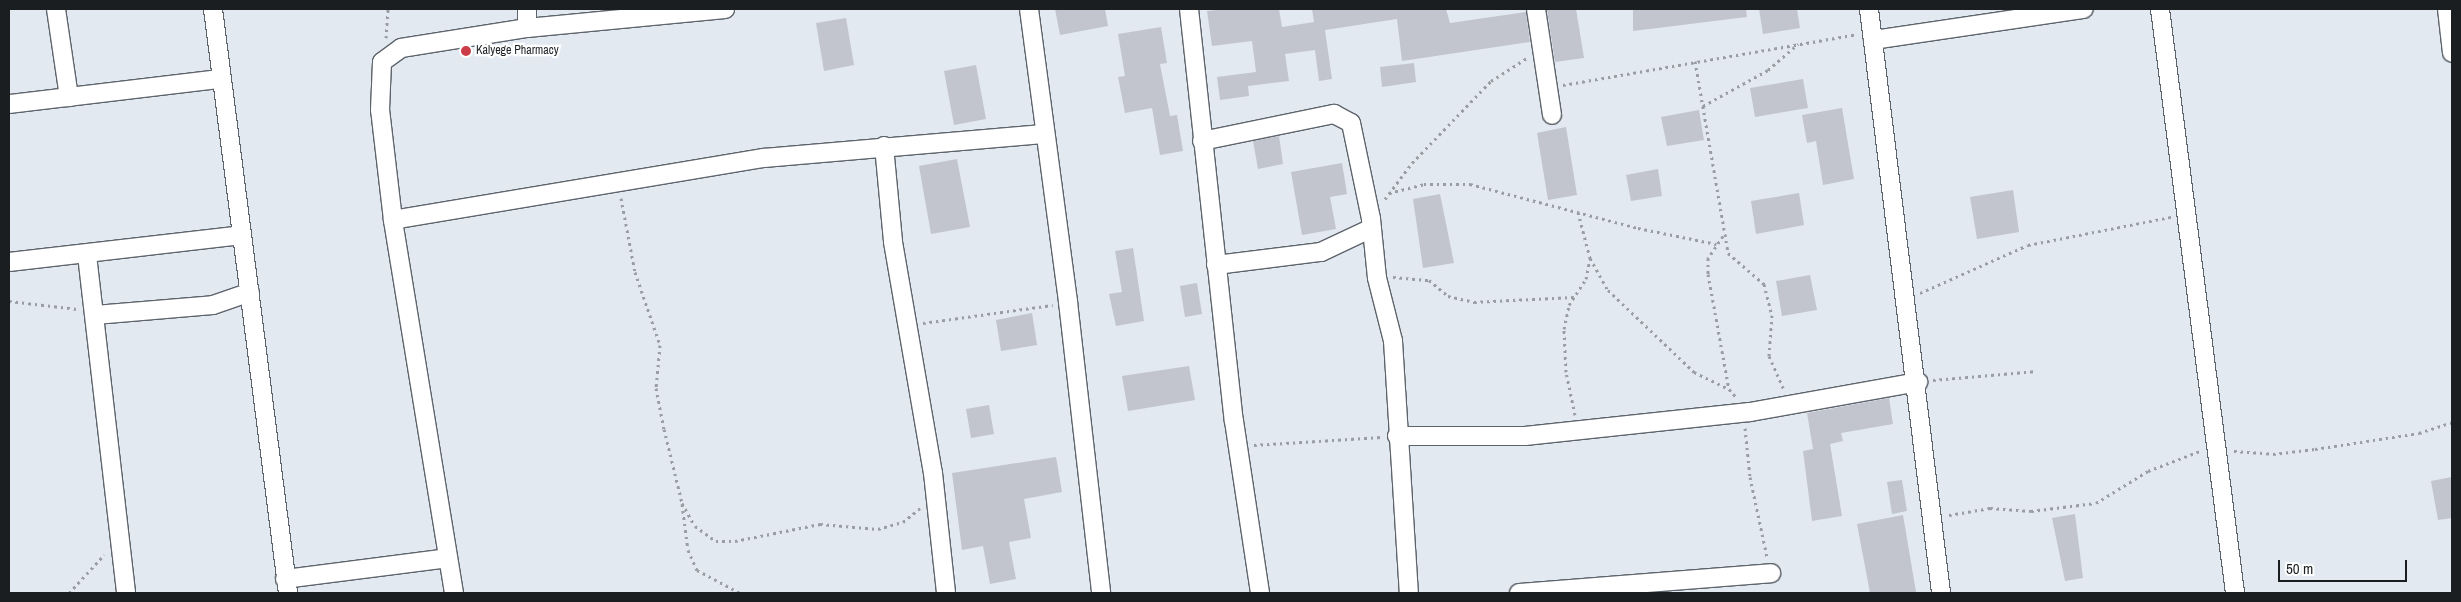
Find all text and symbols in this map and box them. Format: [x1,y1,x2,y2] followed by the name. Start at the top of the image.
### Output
[476,44,559,58] place label: Kalyege Pharmacy
[460,45,472,57] marker: Kalyege Pharmacy
[2281,550,2410,582] scale bar
[2286,558,2313,579] text: 50 m

